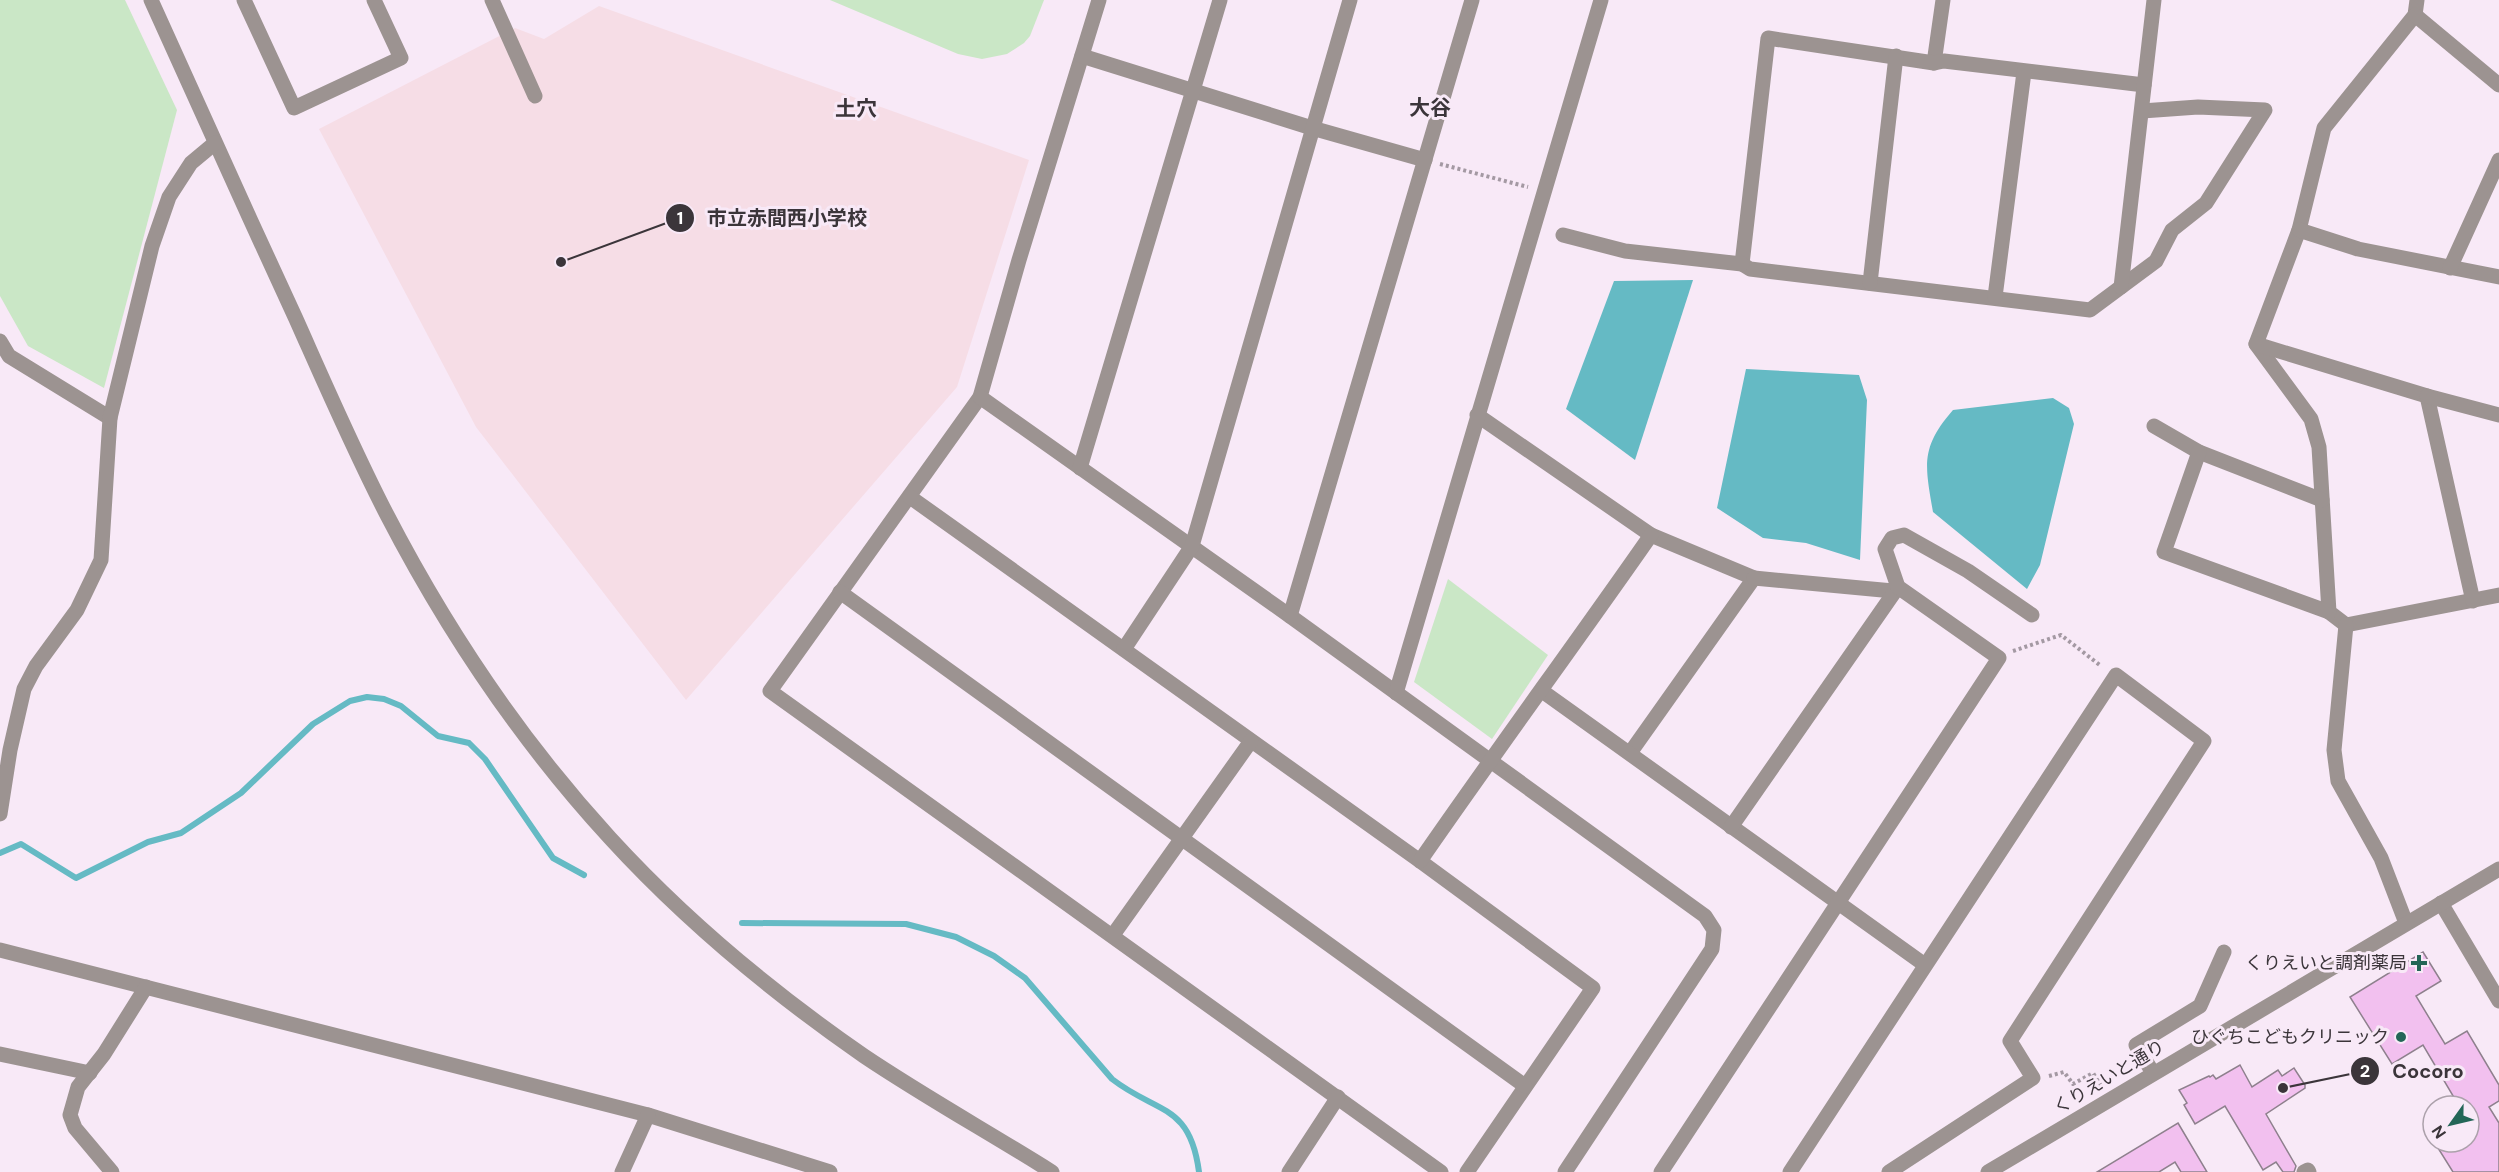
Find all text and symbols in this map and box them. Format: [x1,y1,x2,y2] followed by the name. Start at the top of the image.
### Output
[1409,94,1451,122] district label: 大谷
[835,95,877,123] district label: 土穴
[665,199,879,237] callout: 市立赤間西小学校
[707,205,867,231] text: 市立赤間西小学校
[677,206,683,230] text: 1
[2245,951,2407,975] place label: くりえいと調剤薬局
[2412,956,2426,970] marker: くりえいと調剤薬局
[2191,1025,2389,1049] place label: ひぐちこどもクリニック
[2394,1030,2408,1044] marker: ひぐちこどもクリニック
[2049,1034,2169,1120] street label: くりえいと通り
[2350,1052,2476,1090] callout: Cocoro
[2392,1058,2464,1084] text: Cocoro
[2360,1059,2370,1083] text: 2
[2421,1094,2481,1154] north arrow
[2427,1121,2451,1143] text: N

